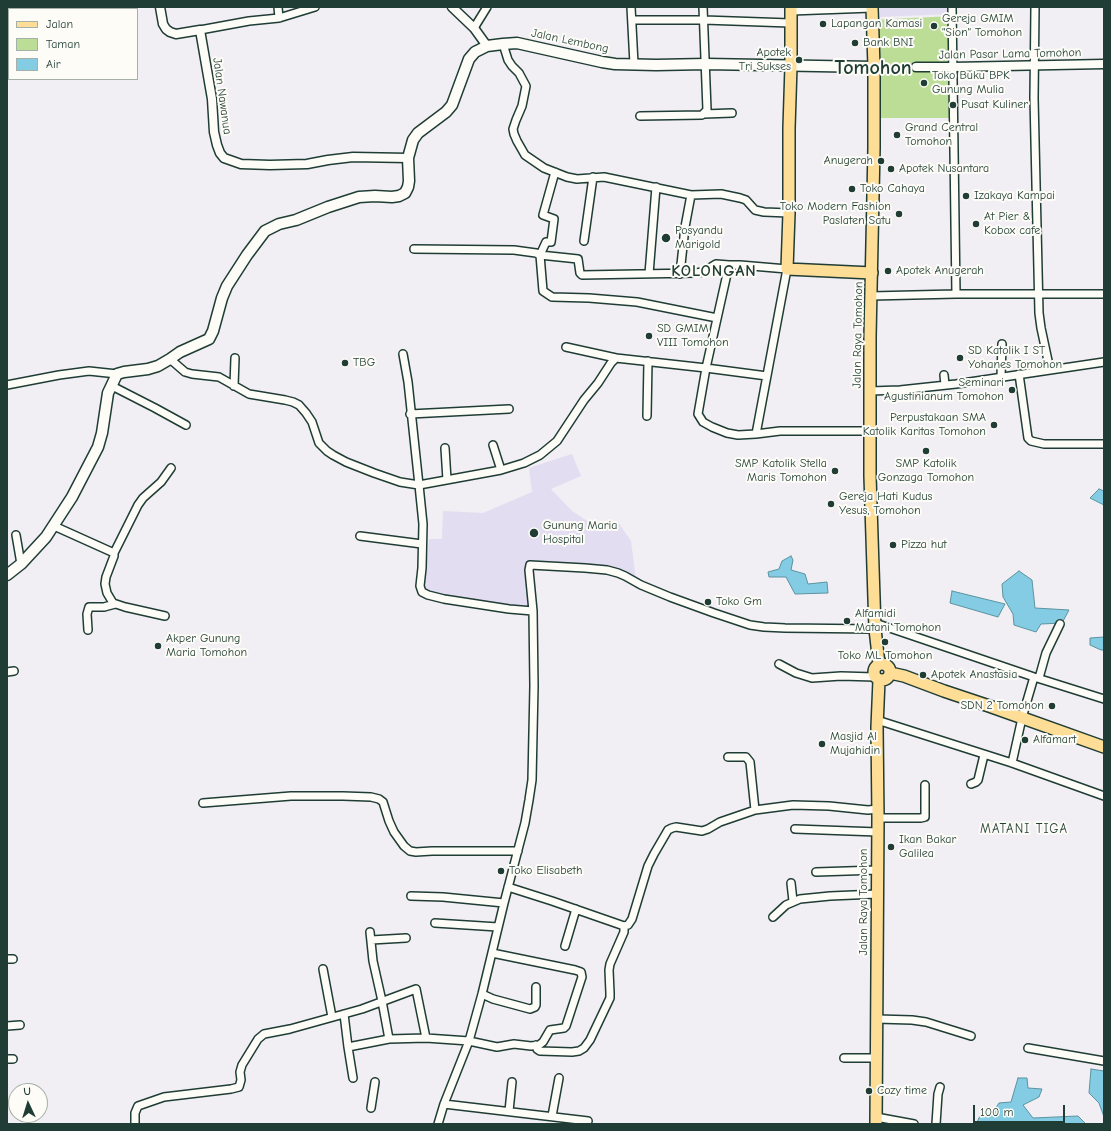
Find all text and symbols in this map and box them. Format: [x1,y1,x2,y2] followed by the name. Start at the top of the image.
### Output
[8,8,138,80] legend
[942,12,1022,40] place label: Gereja GMIM "Sion" Tomohon
[46,17,73,31] text: Jalan
[831,17,922,31] place label: Lapangan Kamasi
[818,19,828,29] marker: Lapangan Kamasi
[929,21,939,31] marker: Gereja GMIM "Sion" Tomohon
[530,26,610,56] street label: Jalan Lembong
[863,36,913,50] place label: Bank BNI
[46,37,80,51] text: Taman
[850,38,860,48] marker: Bank BNI
[739,46,791,74] place label: Apotek Tri Sukses
[939,46,1081,62] street label: Jalan Pasar Lama Tomohon
[794,55,804,65] marker: Apotek Tri Sukses
[834,56,912,80] district label: Tomohon
[46,57,60,71] text: Air
[209,57,235,135] street label: Jalan Nawanua
[932,69,1010,97] place label: Toko Buku BPK Gunung Mulia
[919,78,929,88] marker: Toko Buku BPK Gunung Mulia
[961,98,1028,112] place label: Pusat Kuliner
[948,100,958,110] marker: Pusat Kuliner
[905,121,978,149] place label: Grand Central Tomohon
[892,130,902,140] marker: Grand Central Tomohon
[824,154,873,168] place label: Anugerah
[876,156,886,166] marker: Anugerah
[899,162,989,176] place label: Apotek Nusantara
[886,164,896,174] marker: Apotek Nusantara
[860,182,925,196] place label: Toko Cahaya
[847,184,857,194] marker: Toko Cahaya
[974,189,1055,203] place label: Izakaya Kampai
[961,191,971,201] marker: Izakaya Kampai
[780,200,891,228] place label: Toko Modern Fashion Paslaten Satu
[894,209,904,219] marker: Toko Modern Fashion Paslaten Satu
[984,210,1040,238] place label: At Pier & Kobox cafe
[971,219,981,229] marker: At Pier & Kobox cafe
[675,224,723,252] place label: Posyandu Marigold
[660,232,672,244] marker: Posyandu Marigold
[671,261,757,281] district label: KOLONGAN
[896,264,984,278] place label: Apotek Anugerah
[883,266,893,276] marker: Apotek Anugerah
[850,281,866,389] street label: Jalan Raya Tomohon
[657,322,729,350] place label: SD GMIM VIII Tomohon
[644,331,654,341] marker: SD GMIM VIII Tomohon
[968,344,1062,372] place label: SD Katolik I ST Yohanes Tomohon
[955,353,965,363] marker: SD Katolik I ST Yohanes Tomohon
[353,356,375,370] place label: TBG
[340,358,350,368] marker: TBG
[884,376,1004,404] place label: Seminari Agustinianum Tomohon
[1007,385,1017,395] marker: Seminari Agustinianum Tomohon
[863,411,986,439] place label: Perpustakaan SMA Katolik Karitas Tomohon
[989,420,999,430] marker: Perpustakaan SMA Katolik Karitas Tomohon
[921,446,931,456] marker: SMP Katolik Gonzaga Tomohon
[735,457,827,485] place label: SMP Katolik Stella Maris Tomohon
[878,457,974,485] place label: SMP Katolik Gonzaga Tomohon
[830,466,840,476] marker: SMP Katolik Stella Maris Tomohon
[839,490,933,518] place label: Gereja Hati Kudus Yesus, Tomohon
[826,499,836,509] marker: Gereja Hati Kudus Yesus, Tomohon
[543,519,617,547] place label: Gunung Maria Hospital
[528,527,540,539] marker: Gunung Maria Hospital
[901,538,947,552] place label: Pizza hut
[888,540,898,550] marker: Pizza hut
[716,595,762,609] place label: Toko Gm
[703,597,713,607] marker: Toko Gm
[855,607,941,635] place label: Alfamidi Matani Tomohon
[842,616,852,626] marker: Alfamidi Matani Tomohon
[166,632,247,660] place label: Akper Gunung Maria Tomohon
[880,637,890,647] marker: Toko ML Tomohon
[153,641,163,651] marker: Akper Gunung Maria Tomohon
[838,649,932,663] place label: Toko ML Tomohon
[931,668,1017,682] place label: Apotek Anastasia
[918,670,928,680] marker: Apotek Anastasia
[960,699,1044,713] place label: SDN 2 Tomohon
[1047,701,1057,711] marker: SDN 2 Tomohon
[830,730,880,758] place label: Masjid Al Mujahidin
[1033,733,1076,747] place label: Alfamart
[1020,735,1030,745] marker: Alfamart
[817,739,827,749] marker: Masjid Al Mujahidin
[980,821,1068,837] district label: MATANI TIGA
[899,833,956,861] place label: Ikan Bakar Galilea
[886,842,896,852] marker: Ikan Bakar Galilea
[857,849,871,955] street label: Jalan Raya Tomohon
[509,864,582,878] place label: Toko Elisabeth
[496,866,506,876] marker: Toko Elisabeth
[8,1083,48,1123] north arrow
[877,1084,927,1098] place label: Cozy time
[23,1085,31,1098] text: U
[864,1086,874,1096] marker: Cozy time
[975,1097,1067,1123] scale bar
[980,1105,1013,1119] text: 100 m

